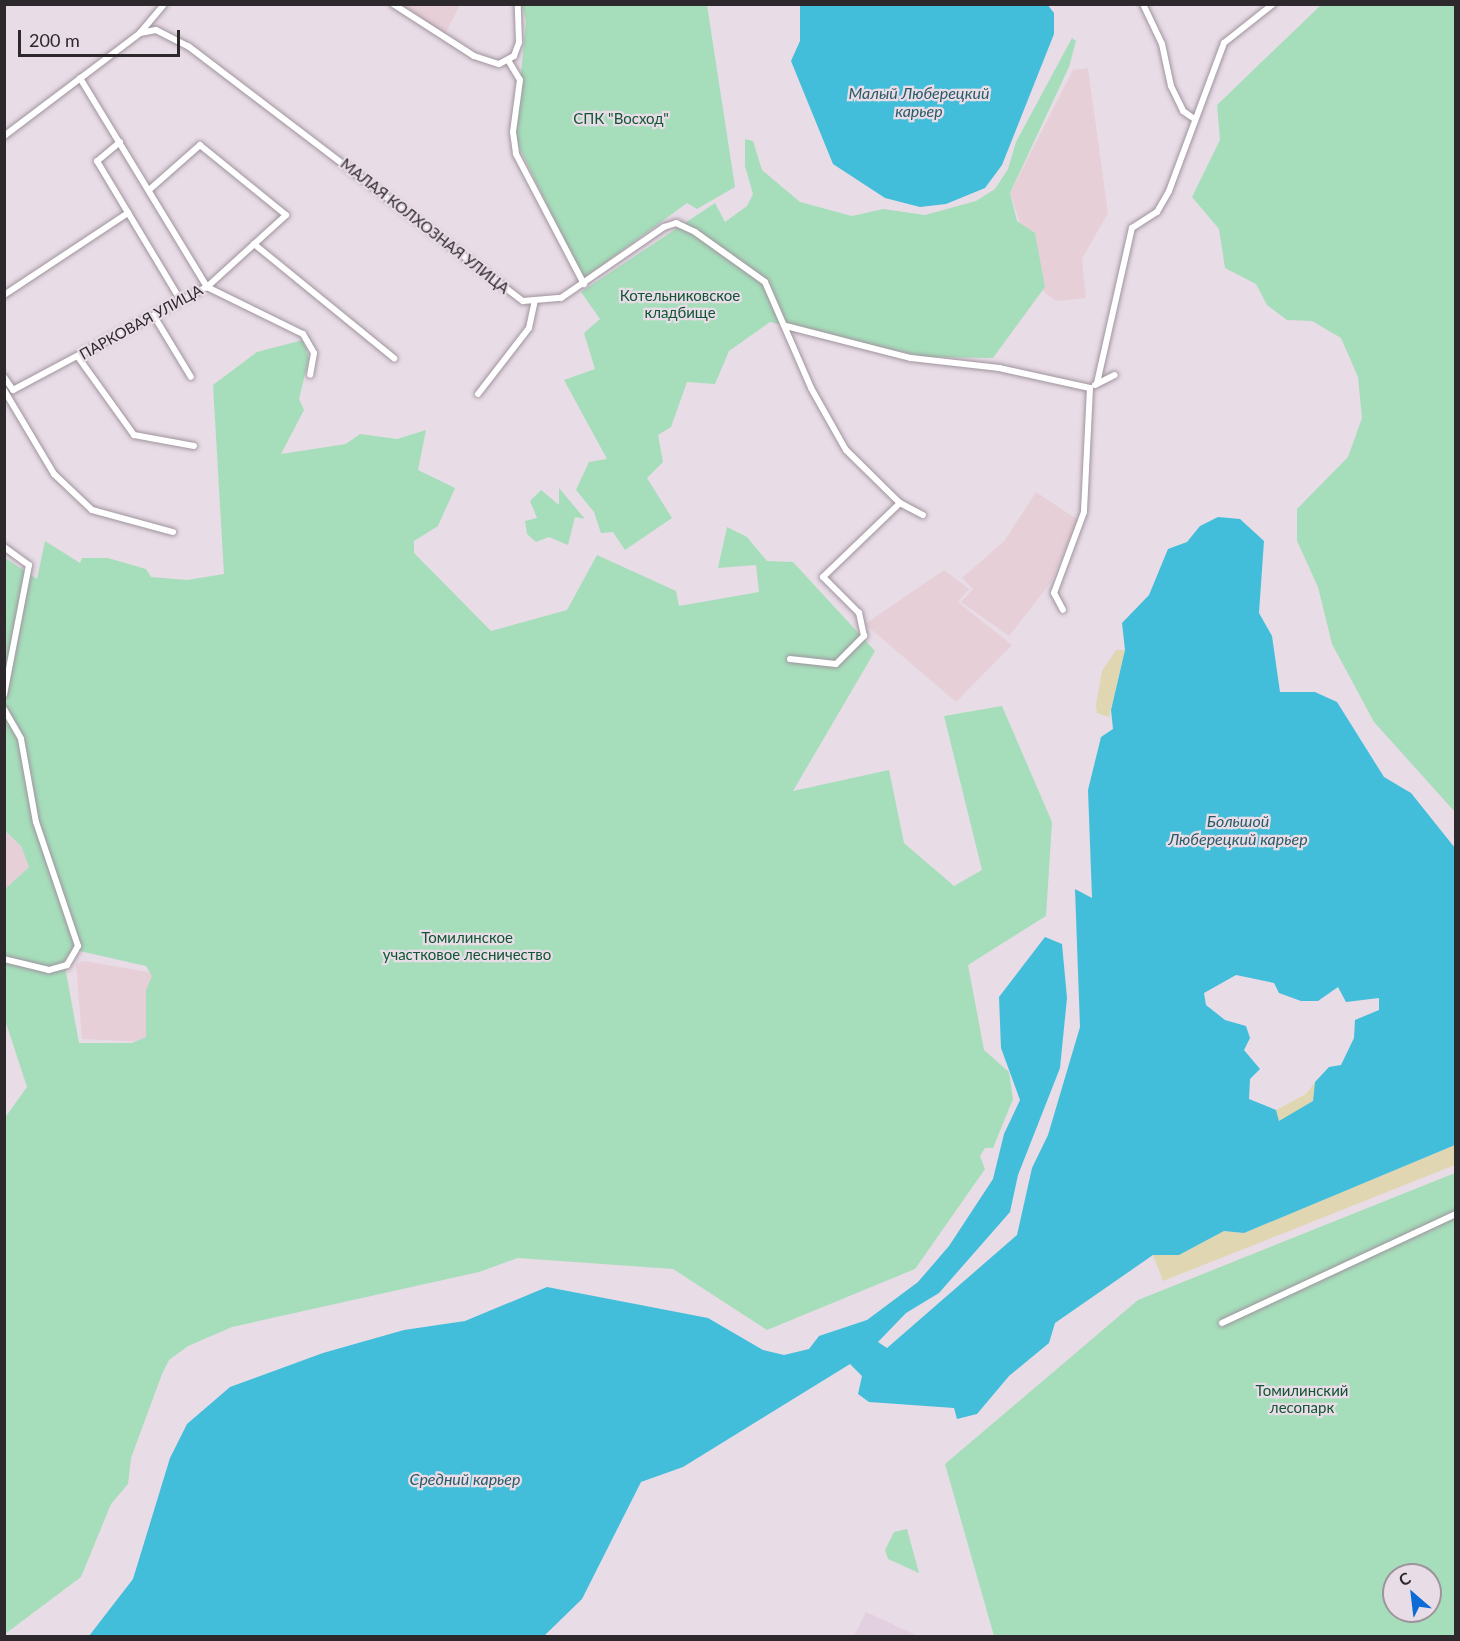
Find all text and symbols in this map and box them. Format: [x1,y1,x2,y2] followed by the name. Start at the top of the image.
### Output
[21,18,183,56] scale bar
[29,29,80,51] text: 200 m
[849,83,989,121] water label: Малый Люберецкий карьер
[573,110,669,128] park label: СПК "Восход"
[337,155,513,297] street label: МАЛАЯ КОЛХОЗНАЯ УЛИЦА
[76,281,206,363] street label: ПАРКОВАЯ УЛИЦА
[620,286,740,321] park label: Котельниковское кладбище
[1168,811,1308,849] water label: Большой Люберецкий карьер
[383,928,551,963] park label: Томилинское участковое лесничество
[1256,1381,1348,1416] park label: Томилинский лесопарк
[410,1469,520,1489] water label: Средний карьер
[1382,1563,1442,1623] north arrow
[1395,1568,1413,1589] text: С

